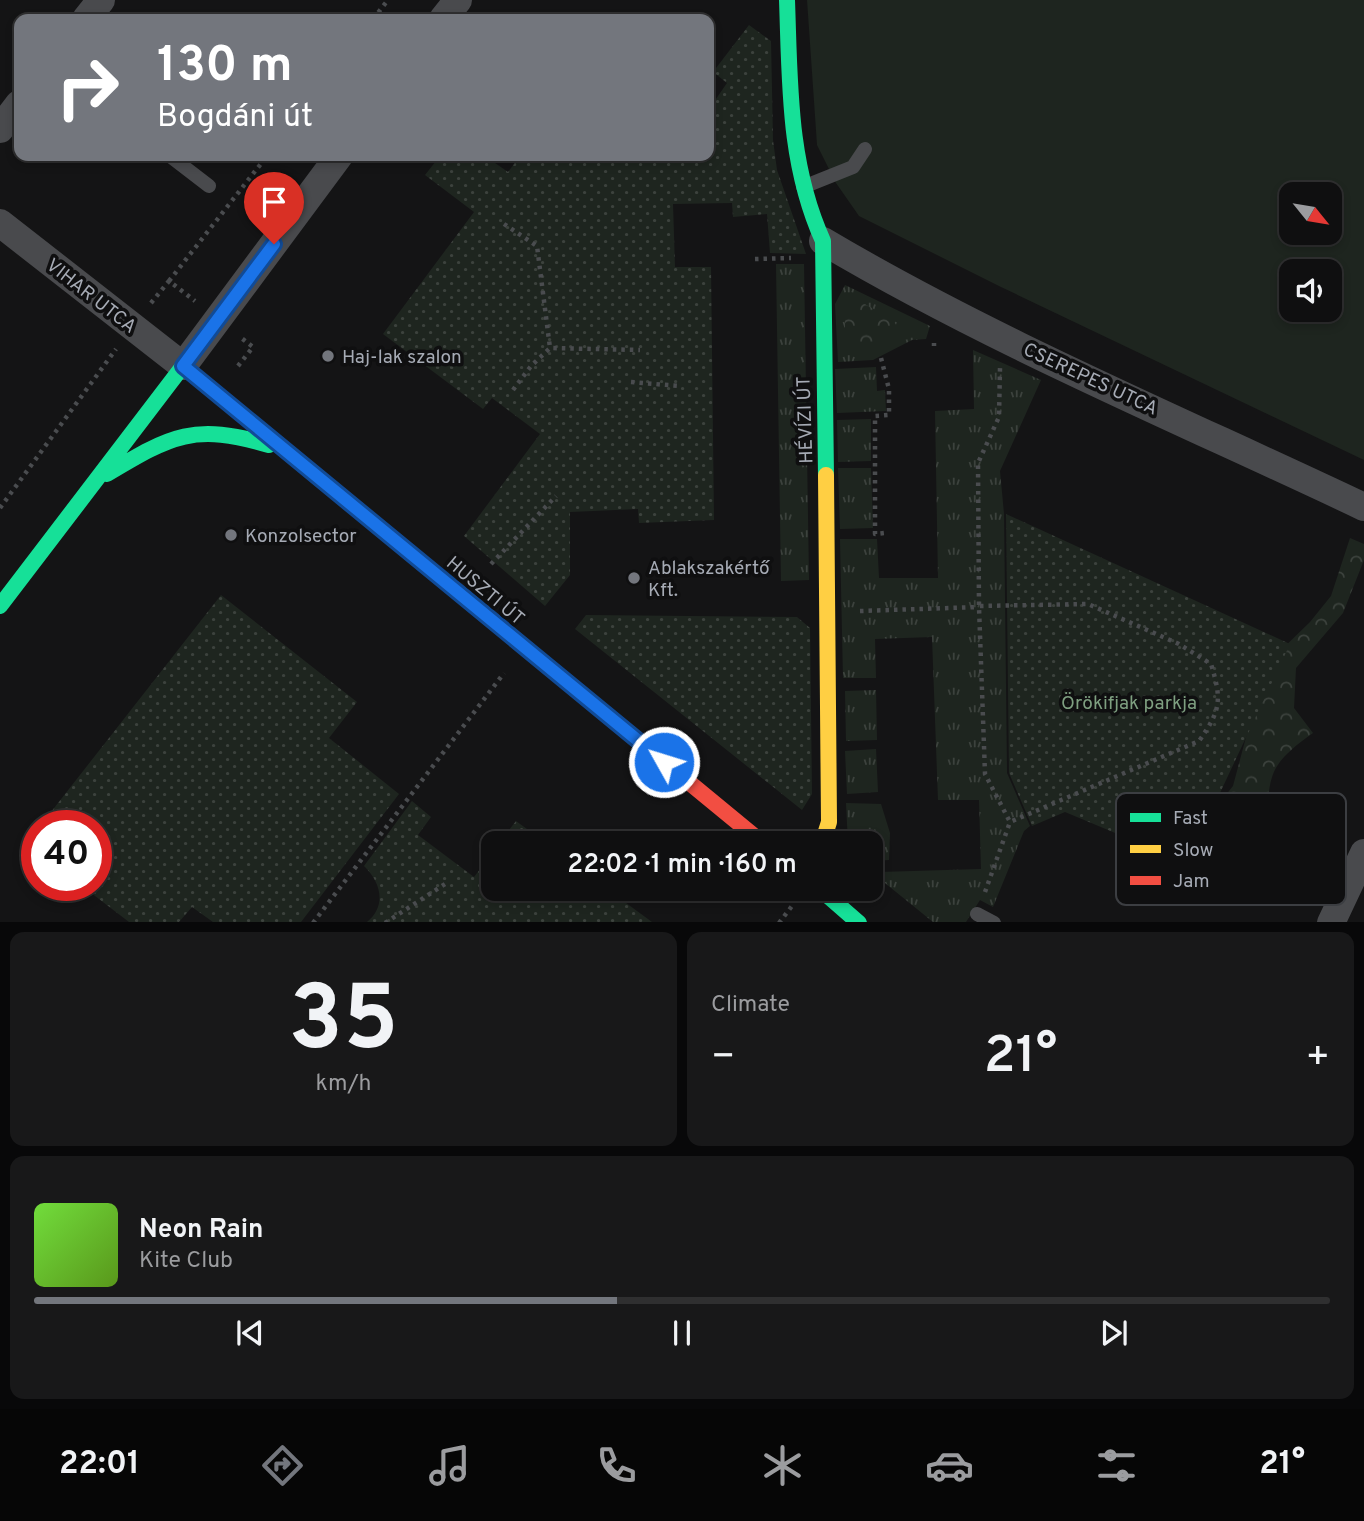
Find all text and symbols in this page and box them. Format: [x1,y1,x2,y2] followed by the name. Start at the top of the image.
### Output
[157,37,293,99] text: 130 m
[42,42,133,133] icon: right
[157,98,313,138] text: Bogdáni út
[244,172,304,244] pin
[1279,182,1342,245] north arrow
[1279,182,1342,322] map controls
[255,183,293,221] icon: arrive
[41,254,141,339] street label: VIHAR UTCA
[1279,259,1342,322] button: sound
[1019,338,1161,422] street label: CSEREPES UTCA
[342,346,462,370] place label: Haj-lak szalon
[320,348,336,364] marker: Haj-lak szalon
[791,376,820,464] street label: HÉVÍZI ÚT
[245,525,357,549] place label: Konzolsector
[223,527,239,543] marker: Konzolsector
[441,551,529,631] street label: HUSZTI ÚT
[648,557,771,603] place label: Ablakszakértő Kft.
[626,570,642,586] marker: Ablakszakértő Kft.
[1061,691,1197,716] park label: Örökifjak parkja
[627,725,701,799] position arrow
[1116,793,1346,905] legend
[1173,807,1208,831] text: Fast
[21,810,112,901] speed limit sign: 40
[1173,839,1213,863] text: Slow
[567,849,797,882] text: 22:02 · 1 min · 160 m
[1173,870,1210,894] text: Jam
[288,967,399,1082] text: 35
[711,991,790,1020] text: Climate
[984,1025,1057,1091] text: 21°
[711,1034,736,1083] text: −
[1305,1034,1330,1083] text: +
[316,1070,371,1099] text: km/h
[139,1214,264,1247] text: Neon Rain
[139,1247,233,1276] text: Kite Club
[231,1314,269,1352] icon: previous
[663,1314,701,1352] icon: pause
[1095,1314,1133,1352] icon: next
[258,1441,307,1490] icon: directions
[425,1441,474,1490] icon: music
[592,1441,641,1490] icon: phone
[758,1441,807,1490] icon: climate
[925,1441,974,1490] icon: car
[1092,1441,1141,1490] icon: filters
[59,1445,140,1485] text: 22:01
[1259,1445,1305,1485] text: 21°

